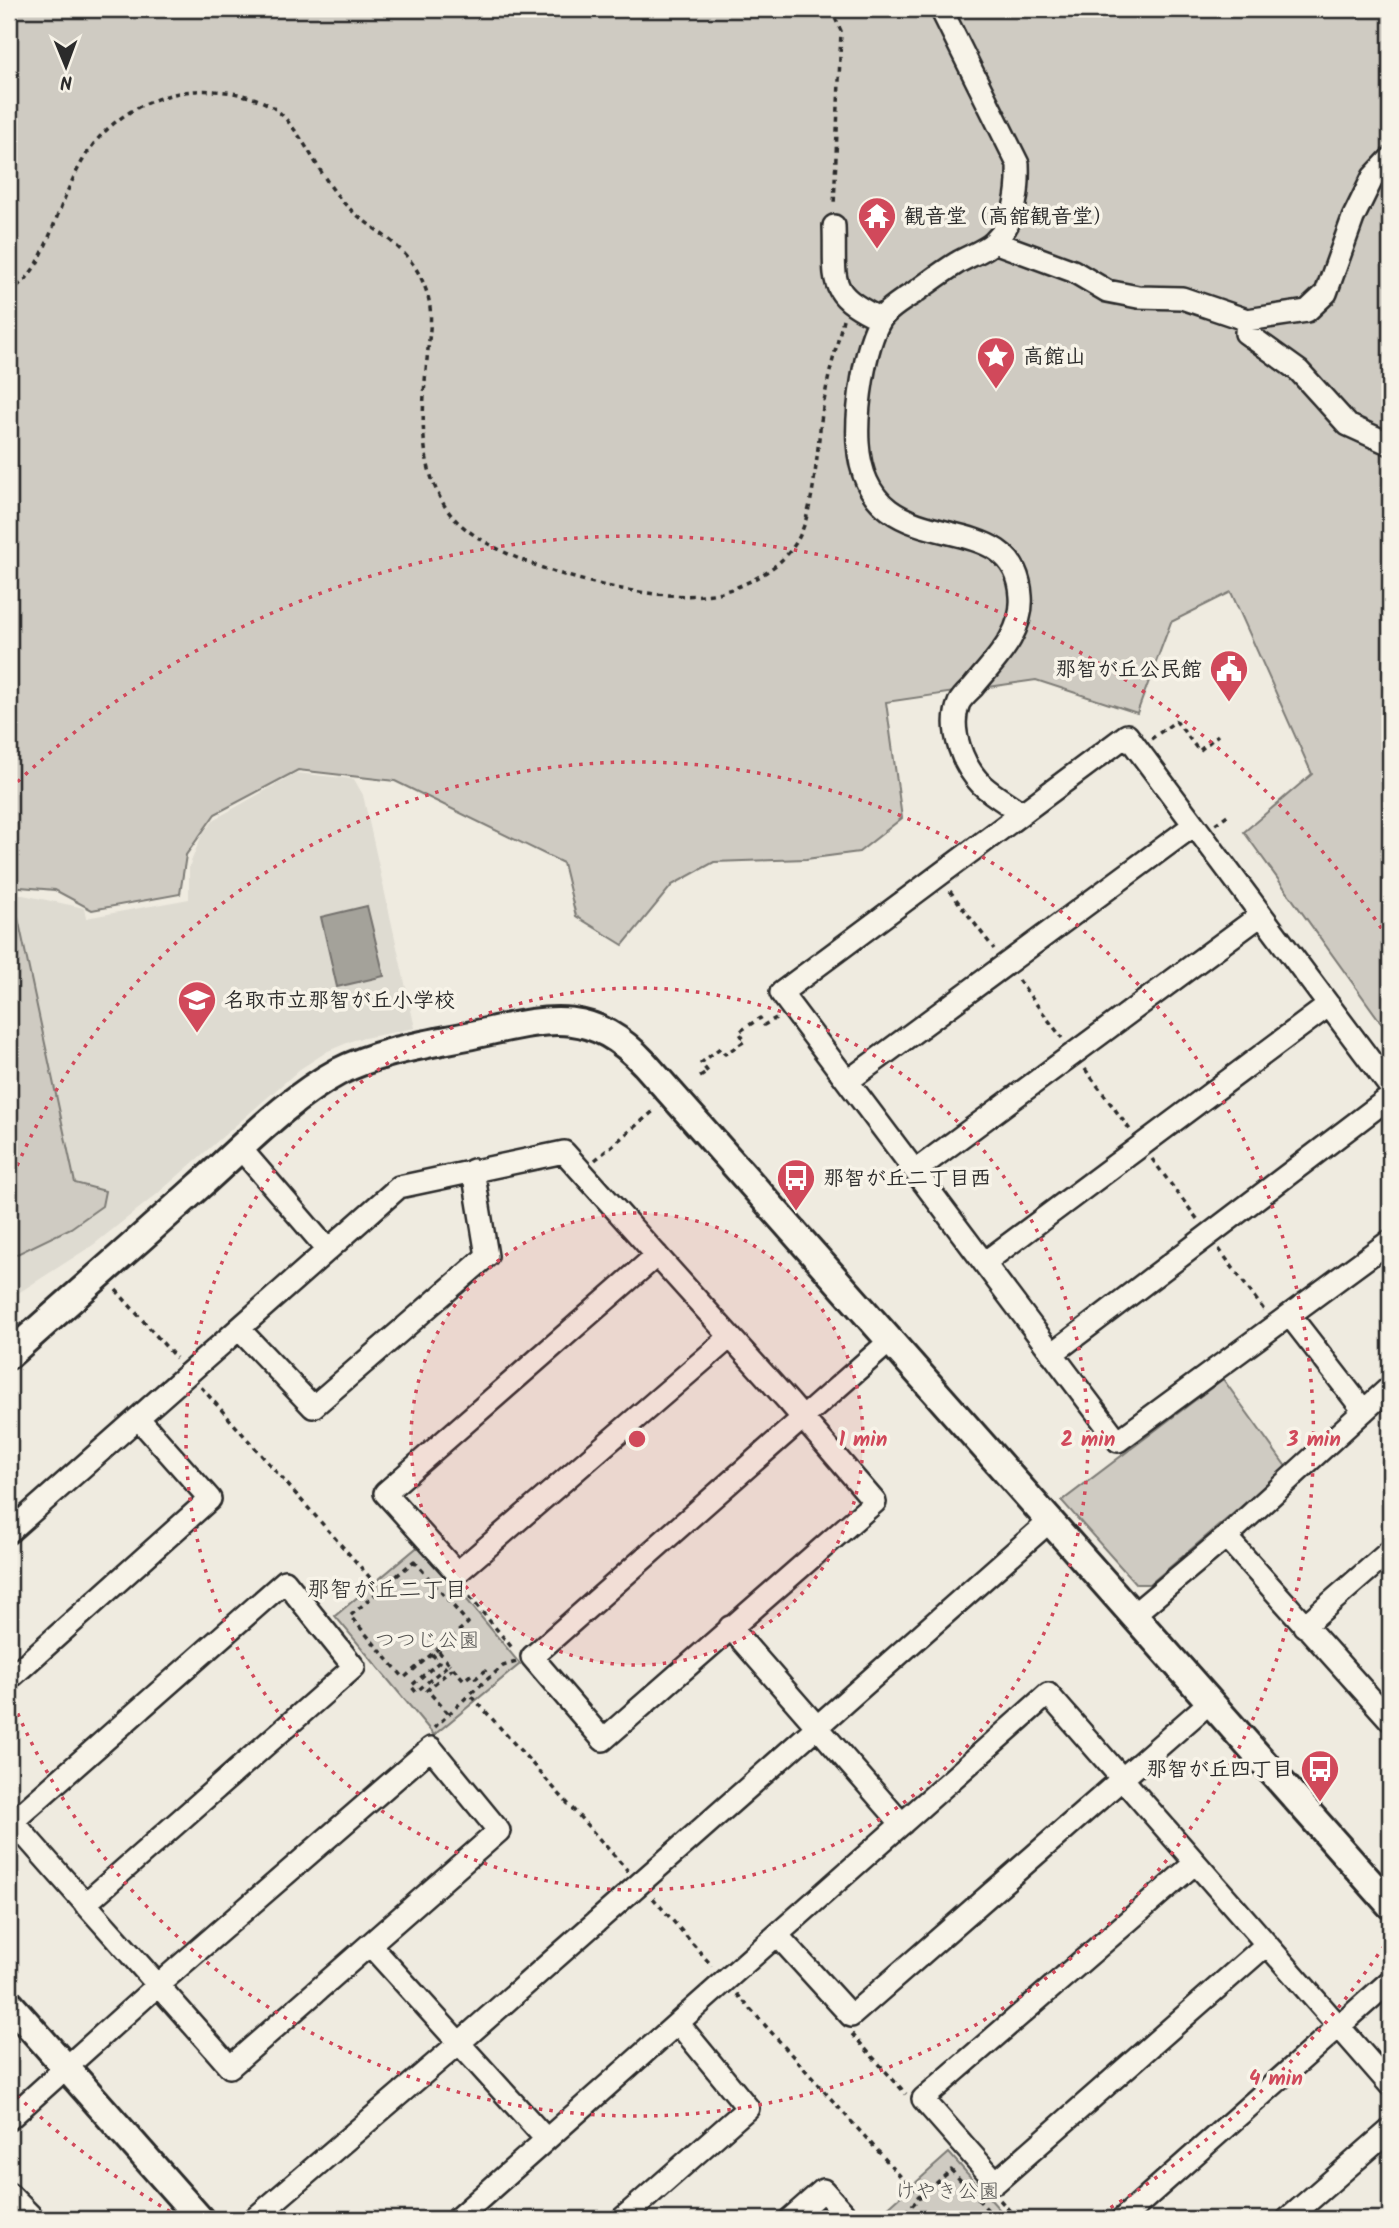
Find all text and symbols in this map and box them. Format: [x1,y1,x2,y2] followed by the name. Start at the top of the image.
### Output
[32,32,102,102] north arrow
[60,66,73,96] text: N
[856,195,898,250] temple icon: 観音堂（高舘観音堂）
[904,201,1114,234] place label: 観音堂（高舘観音堂）
[975,335,1017,390] place icon: 高館山
[1023,341,1086,374] place label: 高館山
[1208,648,1250,703] public building icon: 那智が丘公民館
[1055,654,1202,687] place label: 那智が丘公民館
[176,979,218,1034] school or university icon: 名取市立那智が丘小学校
[224,985,455,1018] place label: 名取市立那智が丘小学校
[775,1157,817,1212] bus stop icon: 那智が丘二丁目西
[823,1163,991,1196] place label: 那智が丘二丁目西
[839,1424,887,1457] text: 1 min
[1061,1424,1115,1457] text: 2 min
[1286,1424,1341,1457] text: 3 min
[625,1427,649,1451] centre of rings
[307,1573,468,1609] district label: 那智が丘二丁目
[375,1625,480,1658] park label: つつじ公園
[1299,1748,1341,1803] bus stop icon: 那智が丘四丁目
[1146,1754,1293,1787] place label: 那智が丘四丁目
[1249,2063,1303,2096] text: 4 min
[895,2176,1000,2209] park label: けやき公園

